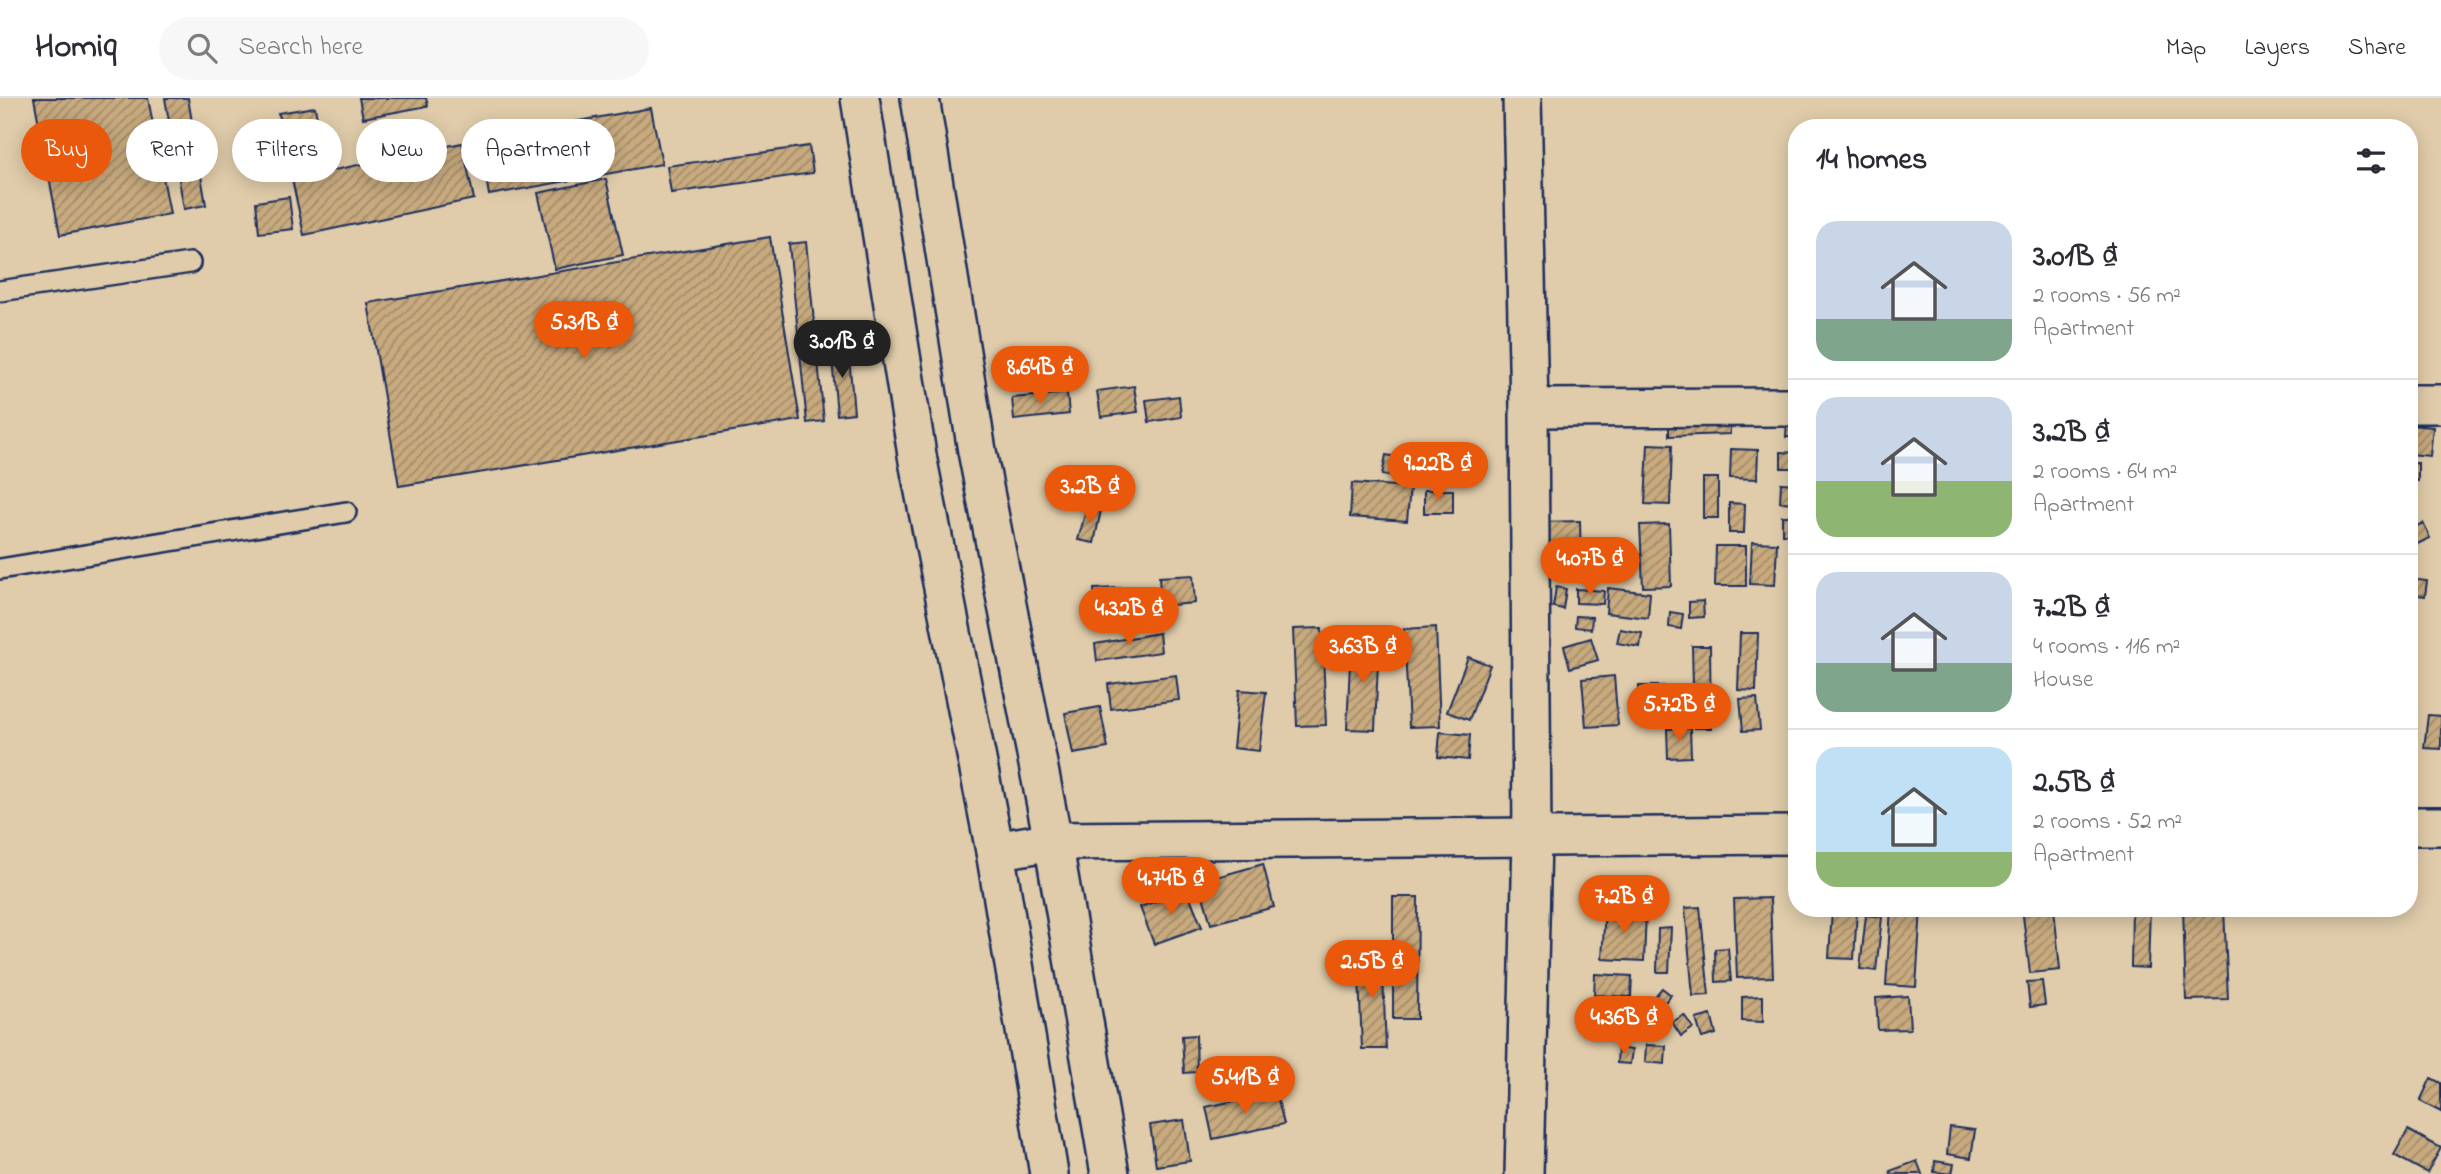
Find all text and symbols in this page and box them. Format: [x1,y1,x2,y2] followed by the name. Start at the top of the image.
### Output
[159,17,649,80] search box
[35,24,117,72] text: Homiq
[183,29,221,67] icon: search
[239,29,363,67] text: Search here
[2166,31,2206,66] text: Map
[2244,31,2310,66] text: Layers
[2348,31,2406,66] text: Share
[21,119,112,182] chip: Buy
[126,119,218,182] chip: Rent
[232,119,342,182] chip: Filters
[356,119,447,182] chip: New
[461,119,615,182] chip: Apartment
[1816,139,1927,183] text: 14 homes
[2352,142,2390,180] icon: filters
[2033,236,2117,280] text: 3.01B ₫
[1872,249,1956,333] icon: home
[2033,280,2181,313] text: 2 rooms · 56 m²
[519,302,649,361] pin: 5.31B ₫
[550,307,618,340] text: 5.31B ₫
[2033,313,2134,346] text: Apartment
[777,320,907,380] pin: 3.01B ₫
[810,326,874,359] text: 3.01B ₫
[975,346,1105,406] pin: 8.64B ₫
[1007,352,1073,385] text: 8.64B ₫
[2033,412,2110,456] text: 3.2B ₫
[1872,425,1956,509] icon: home
[1373,442,1503,502] pin: 9.22B ₫
[1404,448,1472,481] text: 9.22B ₫
[2033,456,2177,489] text: 2 rooms · 64 m²
[1033,466,1147,525] pin: 3.2B ₫
[1061,471,1119,504] text: 3.2B ₫
[2033,489,2134,522] text: Apartment
[1525,538,1655,597] pin: 4.07B ₫
[1557,543,1623,576] text: 4.07B ₫
[2033,587,2110,631] text: 7.2B ₫
[1064,588,1194,647] pin: 4.32B ₫
[1095,593,1163,626] text: 4.32B ₫
[1872,600,1956,684] icon: home
[1298,626,1428,685] pin: 3.63B ₫
[1329,631,1397,664] text: 3.63B ₫
[2033,631,2180,664] text: 4 rooms · 116 m²
[2033,664,2093,697] text: House
[1614,684,1744,743] pin: 5.72B ₫
[1643,689,1715,722] text: 5.72B ₫
[2033,762,2115,806] text: 2.5B ₫
[1872,775,1956,859] icon: home
[2033,806,2182,839] text: 2 rooms · 52 m²
[2033,839,2134,872] text: Apartment
[1106,858,1236,917] pin: 4.74B ₫
[1138,863,1204,896] text: 4.74B ₫
[1567,876,1681,935] pin: 7.2B ₫
[1595,881,1653,914] text: 7.2B ₫
[1315,940,1429,1000] pin: 2.5B ₫
[1341,946,1403,979] text: 2.5B ₫
[1559,996,1689,1056] pin: 4.36B ₫
[1590,1002,1658,1035] text: 4.36B ₫
[1180,1056,1310,1116] pin: 5.41B ₫
[1211,1062,1279,1095] text: 5.41B ₫

